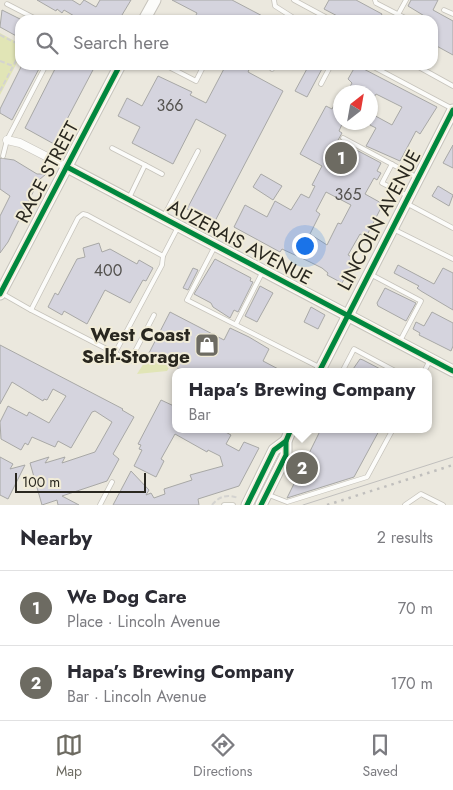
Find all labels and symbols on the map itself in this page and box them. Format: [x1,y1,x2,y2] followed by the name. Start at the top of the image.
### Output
[333,85,378,130] north arrow
[156,94,184,117] house number: 366
[9,116,85,228] street label: RACE STREET
[325,139,357,177] pin: 1
[331,145,427,295] street label: LINCOLN AVENUE
[335,183,361,206] house number: 365
[163,193,317,291] street label: AUZERAIS AVENUE
[292,233,318,259] your location
[94,259,122,282] house number: 400
[82,321,190,370] place label: West Coast Self-Storage
[194,332,220,358] shop icon: West Coast Self-Storage
[286,449,318,487] pin: 2
[15,470,146,493] scale bar

